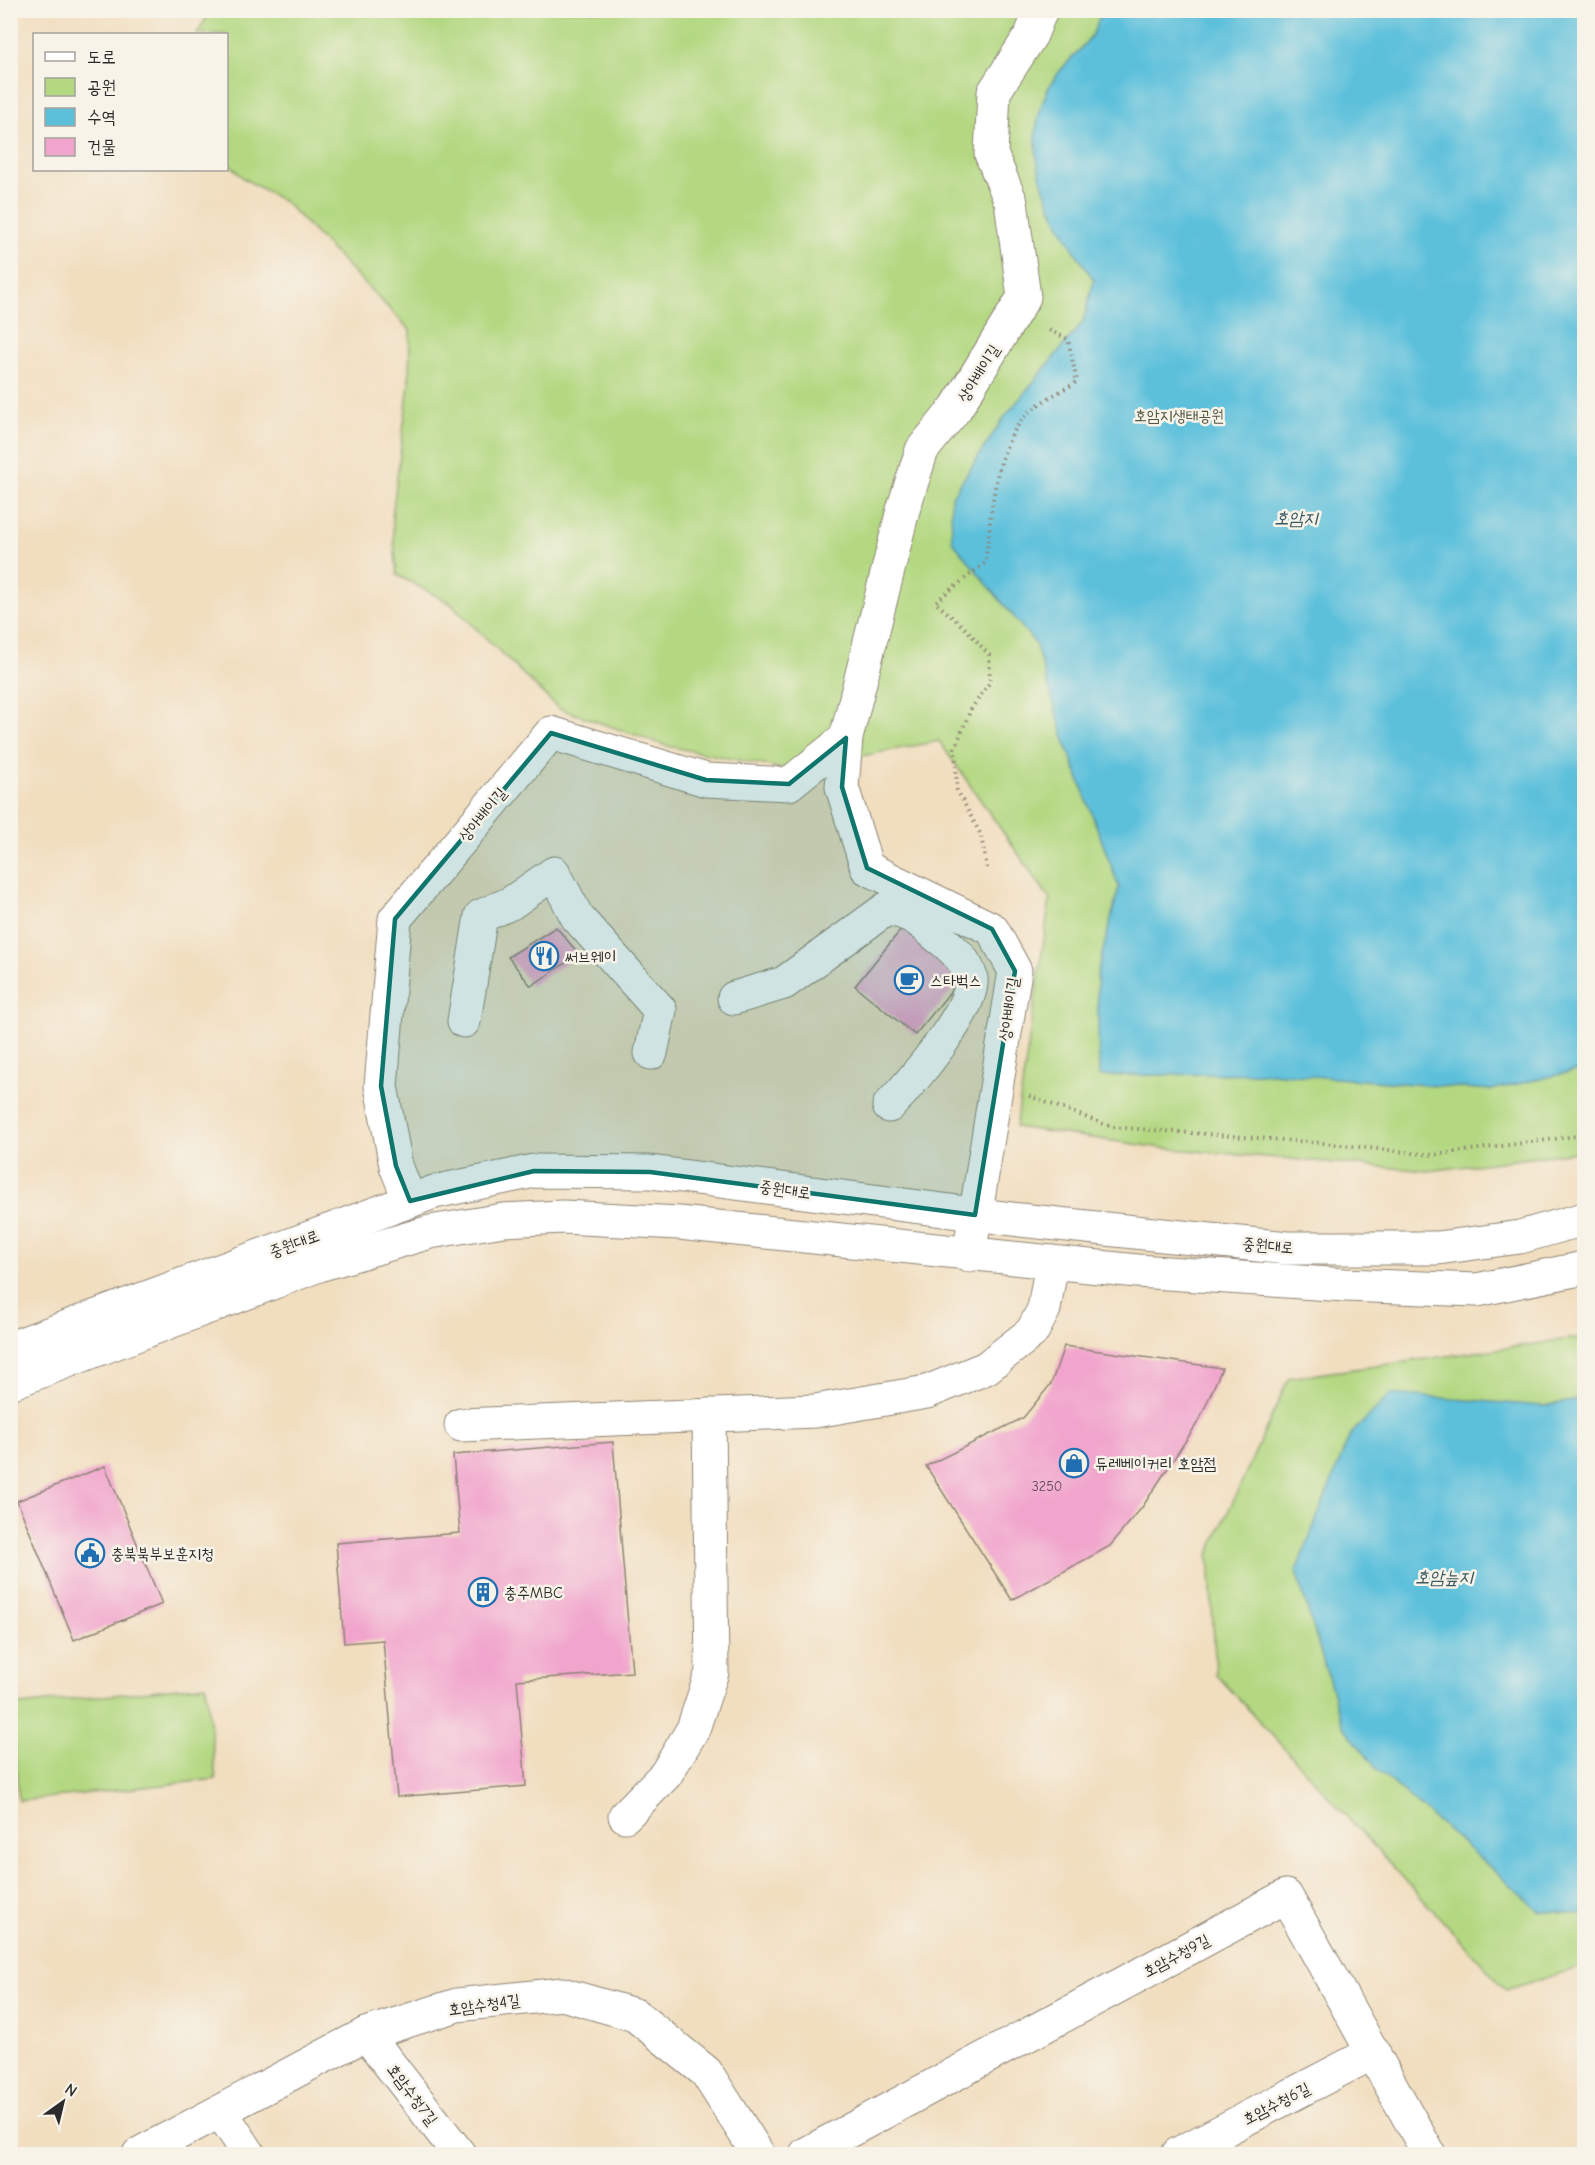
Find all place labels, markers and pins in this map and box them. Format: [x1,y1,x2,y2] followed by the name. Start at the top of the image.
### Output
[528,940,560,972] restaurant icon: 써브웨이
[565,948,617,966] place label: 써브웨이
[893,964,925,996] cafe icon: 스타벅스
[930,972,982,990] place label: 스타벅스
[1058,1447,1090,1479] shop icon: 듀레베이커리 호암점
[1095,1455,1216,1473] place label: 듀레베이커리 호암점
[74,1537,106,1569] public building icon: 충북북부보훈지청
[111,1545,214,1563] place label: 충북북부보훈지청
[467,1576,499,1608] building icon: 충주MBC
[504,1584,563,1602] place label: 충주MBC

